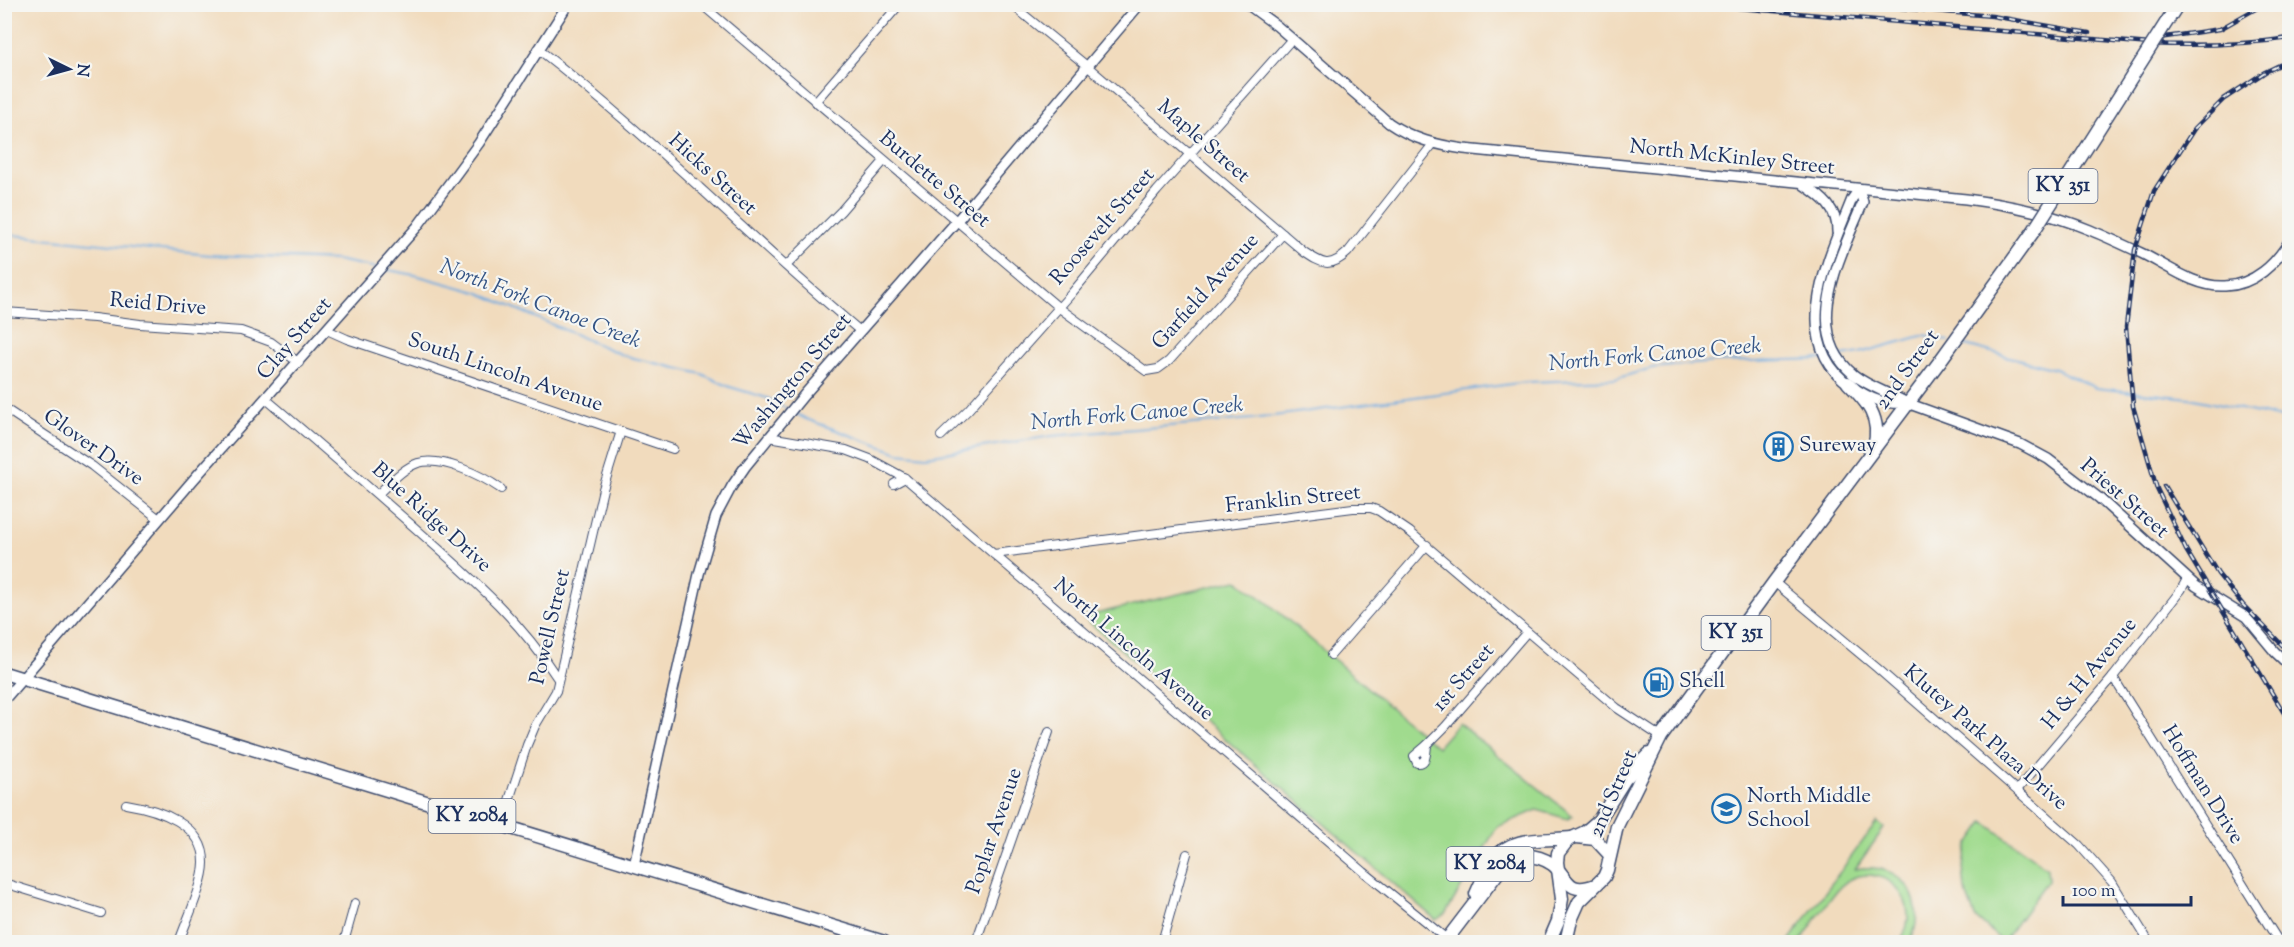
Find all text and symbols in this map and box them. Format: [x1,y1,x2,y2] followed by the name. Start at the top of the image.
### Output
[39,39,99,99] north arrow
[69,63,93,78] text: N
[1150,93,1256,191] street label: Maple Street
[872,124,996,236] street label: Burdette Street
[661,127,763,223] street label: Hicks Street
[1628,132,1836,184] street label: North McKinley Street
[1044,162,1162,292] street label: Roosevelt Street
[2028,169,2098,203] road number: KY 351
[1145,227,1267,357] street label: Garfield Avenue
[435,252,645,358] water label: North Fork Canoe Creek
[108,286,208,324] street label: Reid Drive
[250,291,340,387] street label: Clay Street
[727,307,859,457] street label: Washington Street
[1869,324,1947,416] street label: 2nd Street
[403,325,607,421] street label: South Lincoln Avenue
[1547,331,1763,381] water label: North Fork Canoe Creek
[1029,390,1245,440] water label: North Fork Canoe Creek
[37,402,149,494] street label: Glover Drive
[1762,430,1794,462] building icon: Sureway
[1799,431,1877,461] place label: Sureway
[2073,452,2175,546] street label: Priest Street
[364,456,498,580] street label: Blue Ridge Drive
[1224,478,1362,522] street label: Franklin Street
[523,567,579,687] street label: Powell Street
[1046,572,1220,728] street label: North Lincoln Avenue
[2035,611,2145,737] street label: H & H Avenue
[1702,616,1770,650] road number: KY 351
[1426,637,1502,719] street label: 1st Street
[1896,658,2074,818] street label: Klutey Park Plaza Drive
[1642,666,1674,698] fuel station icon: Shell
[1679,667,1725,697] place label: Shell
[2153,720,2251,850] street label: Hoffman Drive
[1582,746,1646,842] street label: 2nd Street
[959,764,1031,898] street label: Poplar Avenue
[1747,782,1871,836] place label: North Middle School
[1710,793,1742,825] school or university icon: North Middle School
[428,799,516,833] road number: KY 2084
[1446,847,1534,881] road number: KY 2084
[2063,869,2190,907] scale bar
[2072,879,2116,905] text: 100 m

